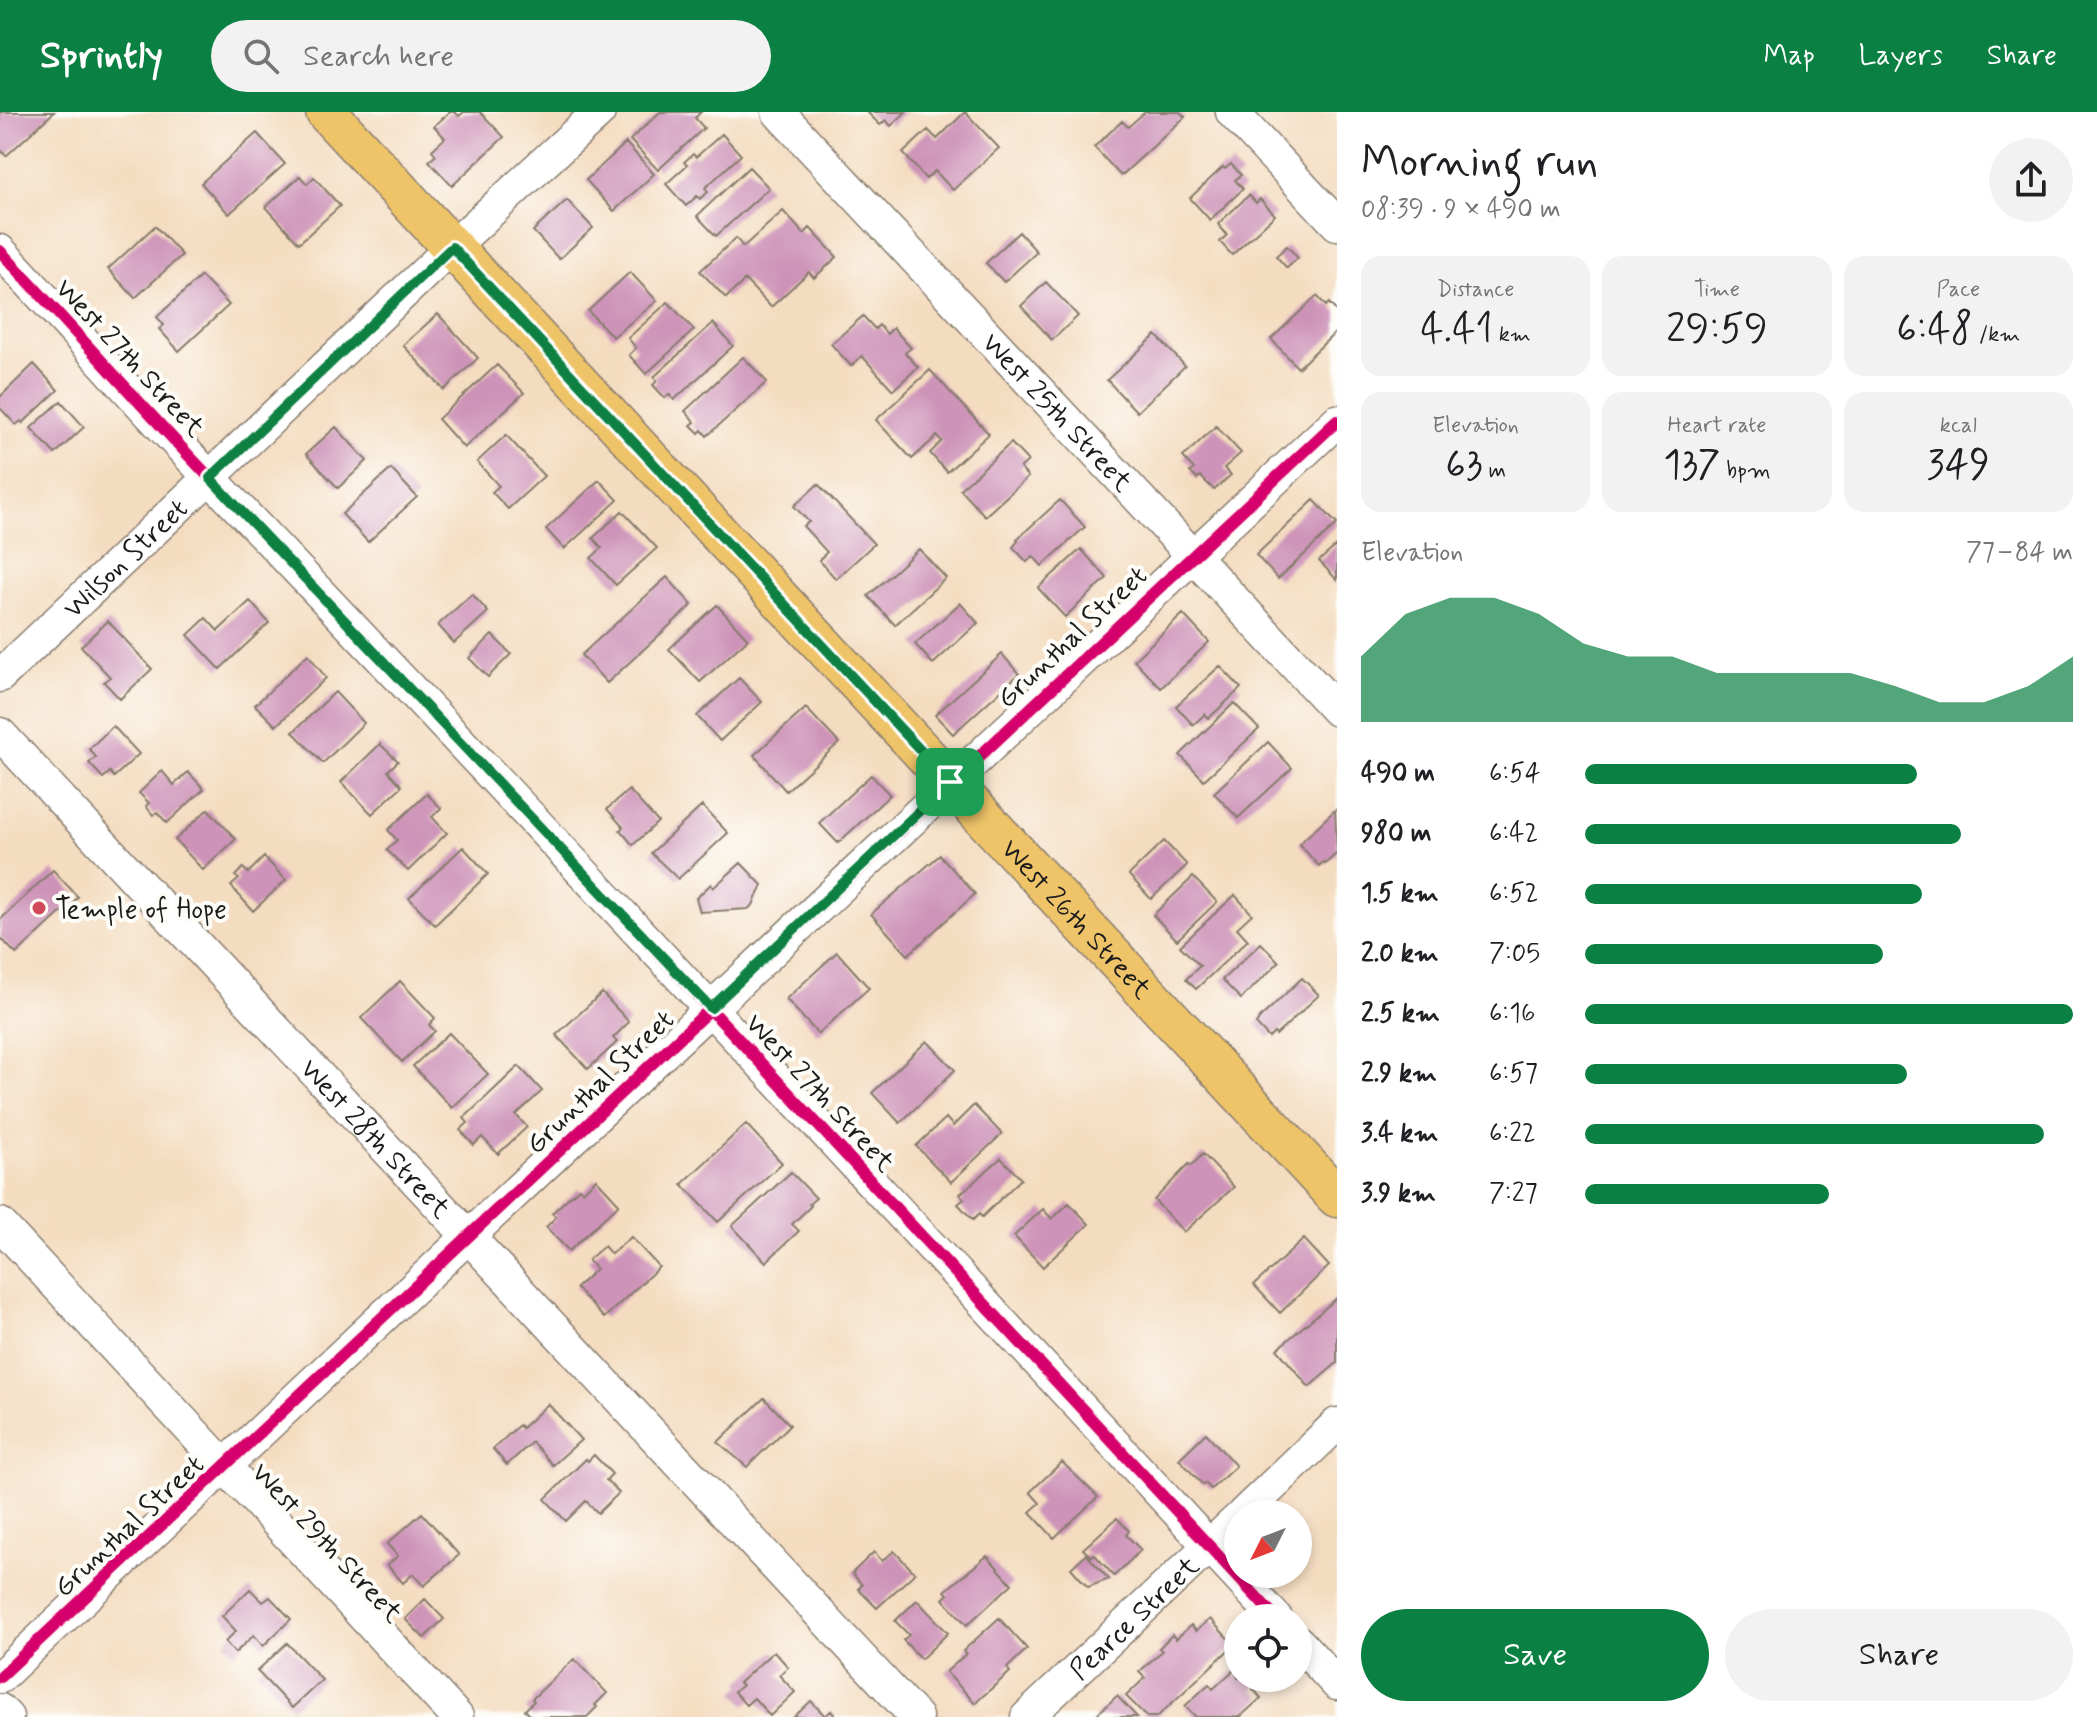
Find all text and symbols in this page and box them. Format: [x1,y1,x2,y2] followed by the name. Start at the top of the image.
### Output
[211,20,771,92] search box
[40,32,163,81] text: Sprintly
[239,34,283,78] icon: search
[303,37,454,76] text: Search here
[1764,38,1815,75] text: Map
[1859,38,1943,75] text: Layers
[1987,38,2057,75] text: Share
[1361,134,1598,192] text: Morning run
[1989,138,2073,222] button: share
[1361,193,1561,227] text: 08:39 · 9 × 490 m
[46,271,213,446] street label: West 27th Street
[1437,276,1514,304] text: Distance
[1694,276,1740,304] text: Time
[1936,276,1980,304] text: Pace
[1421,304,1493,356] text: 4.41
[1666,304,1768,356] text: 29:59
[1896,304,1973,356] text: 6:48
[1493,321,1531,349] text: km
[1973,321,2020,349] text: /km
[973,326,1140,501] street label: West 25th Street
[1432,412,1519,440] text: Elevation
[1668,412,1766,440] text: Heart rate
[1940,412,1977,440] text: kcal
[1445,440,1483,492] text: 63
[1663,440,1720,492] text: 137
[1927,440,1990,492] text: 349
[1483,457,1506,485] text: m
[1720,457,1771,485] text: bpm
[56,491,197,627] street label: Wilson Street
[1361,536,1463,570] text: Elevation
[1966,536,2073,570] text: 77–84 m
[989,558,1156,717] street label: Grunthal Street
[916,748,984,816] pin
[1361,757,1435,791] text: 490 m
[1489,757,1541,791] text: 6:54
[928,760,972,804] icon: arrive
[1361,817,1431,851] text: 980 m
[1489,817,1538,851] text: 6:42
[992,832,1159,1008] street label: West 26th Street
[1361,877,1439,911] text: 1.5 km
[1489,877,1539,911] text: 6:52
[55,892,227,929] place label: Temple of Hope
[30,899,48,917] marker: Temple of Hope
[1361,937,1439,971] text: 2.0 km
[1489,937,1540,971] text: 7:05
[1361,997,1440,1031] text: 2.5 km
[1489,997,1535,1031] text: 6:16
[518,1002,683,1163] street label: Grunthal Street
[736,1006,903,1181] street label: West 27th Street
[291,1052,458,1228] street label: West 28th Street
[1361,1057,1437,1091] text: 2.9 km
[1489,1057,1538,1091] text: 6:57
[1361,1117,1438,1151] text: 3.4 km
[1489,1117,1536,1151] text: 6:22
[1361,1177,1436,1211] text: 3.9 km
[1489,1177,1538,1211] text: 7:27
[46,1447,213,1606] street label: Grunthal Street
[242,1456,411,1632] street label: West 29th Street
[1224,1500,1312,1588] north arrow
[1224,1500,1312,1692] map controls
[1062,1548,1209,1689] street label: Pearce Street
[1224,1604,1312,1692] button: locate
[1361,1609,1709,1701] button: Save
[1725,1609,2073,1701] button: Share

